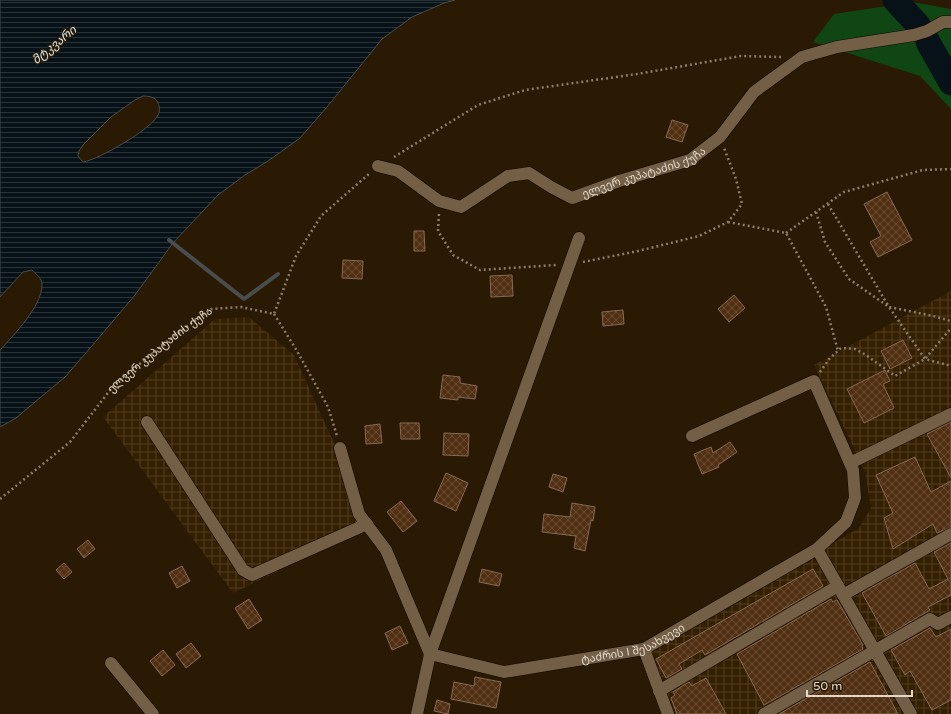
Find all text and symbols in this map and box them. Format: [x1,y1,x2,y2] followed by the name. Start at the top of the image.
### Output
[29,22,80,67] water label: მტკვარი
[580,144,708,201] street label: ელვერ კუპატაძის ქუჩა
[105,304,215,395] street label: ელვერ კუპატაძის ქუჩა
[580,621,687,666] street label: ტაძრის I შესახვევი
[807,672,912,698] scale bar
[813,679,842,693] text: 50 m

